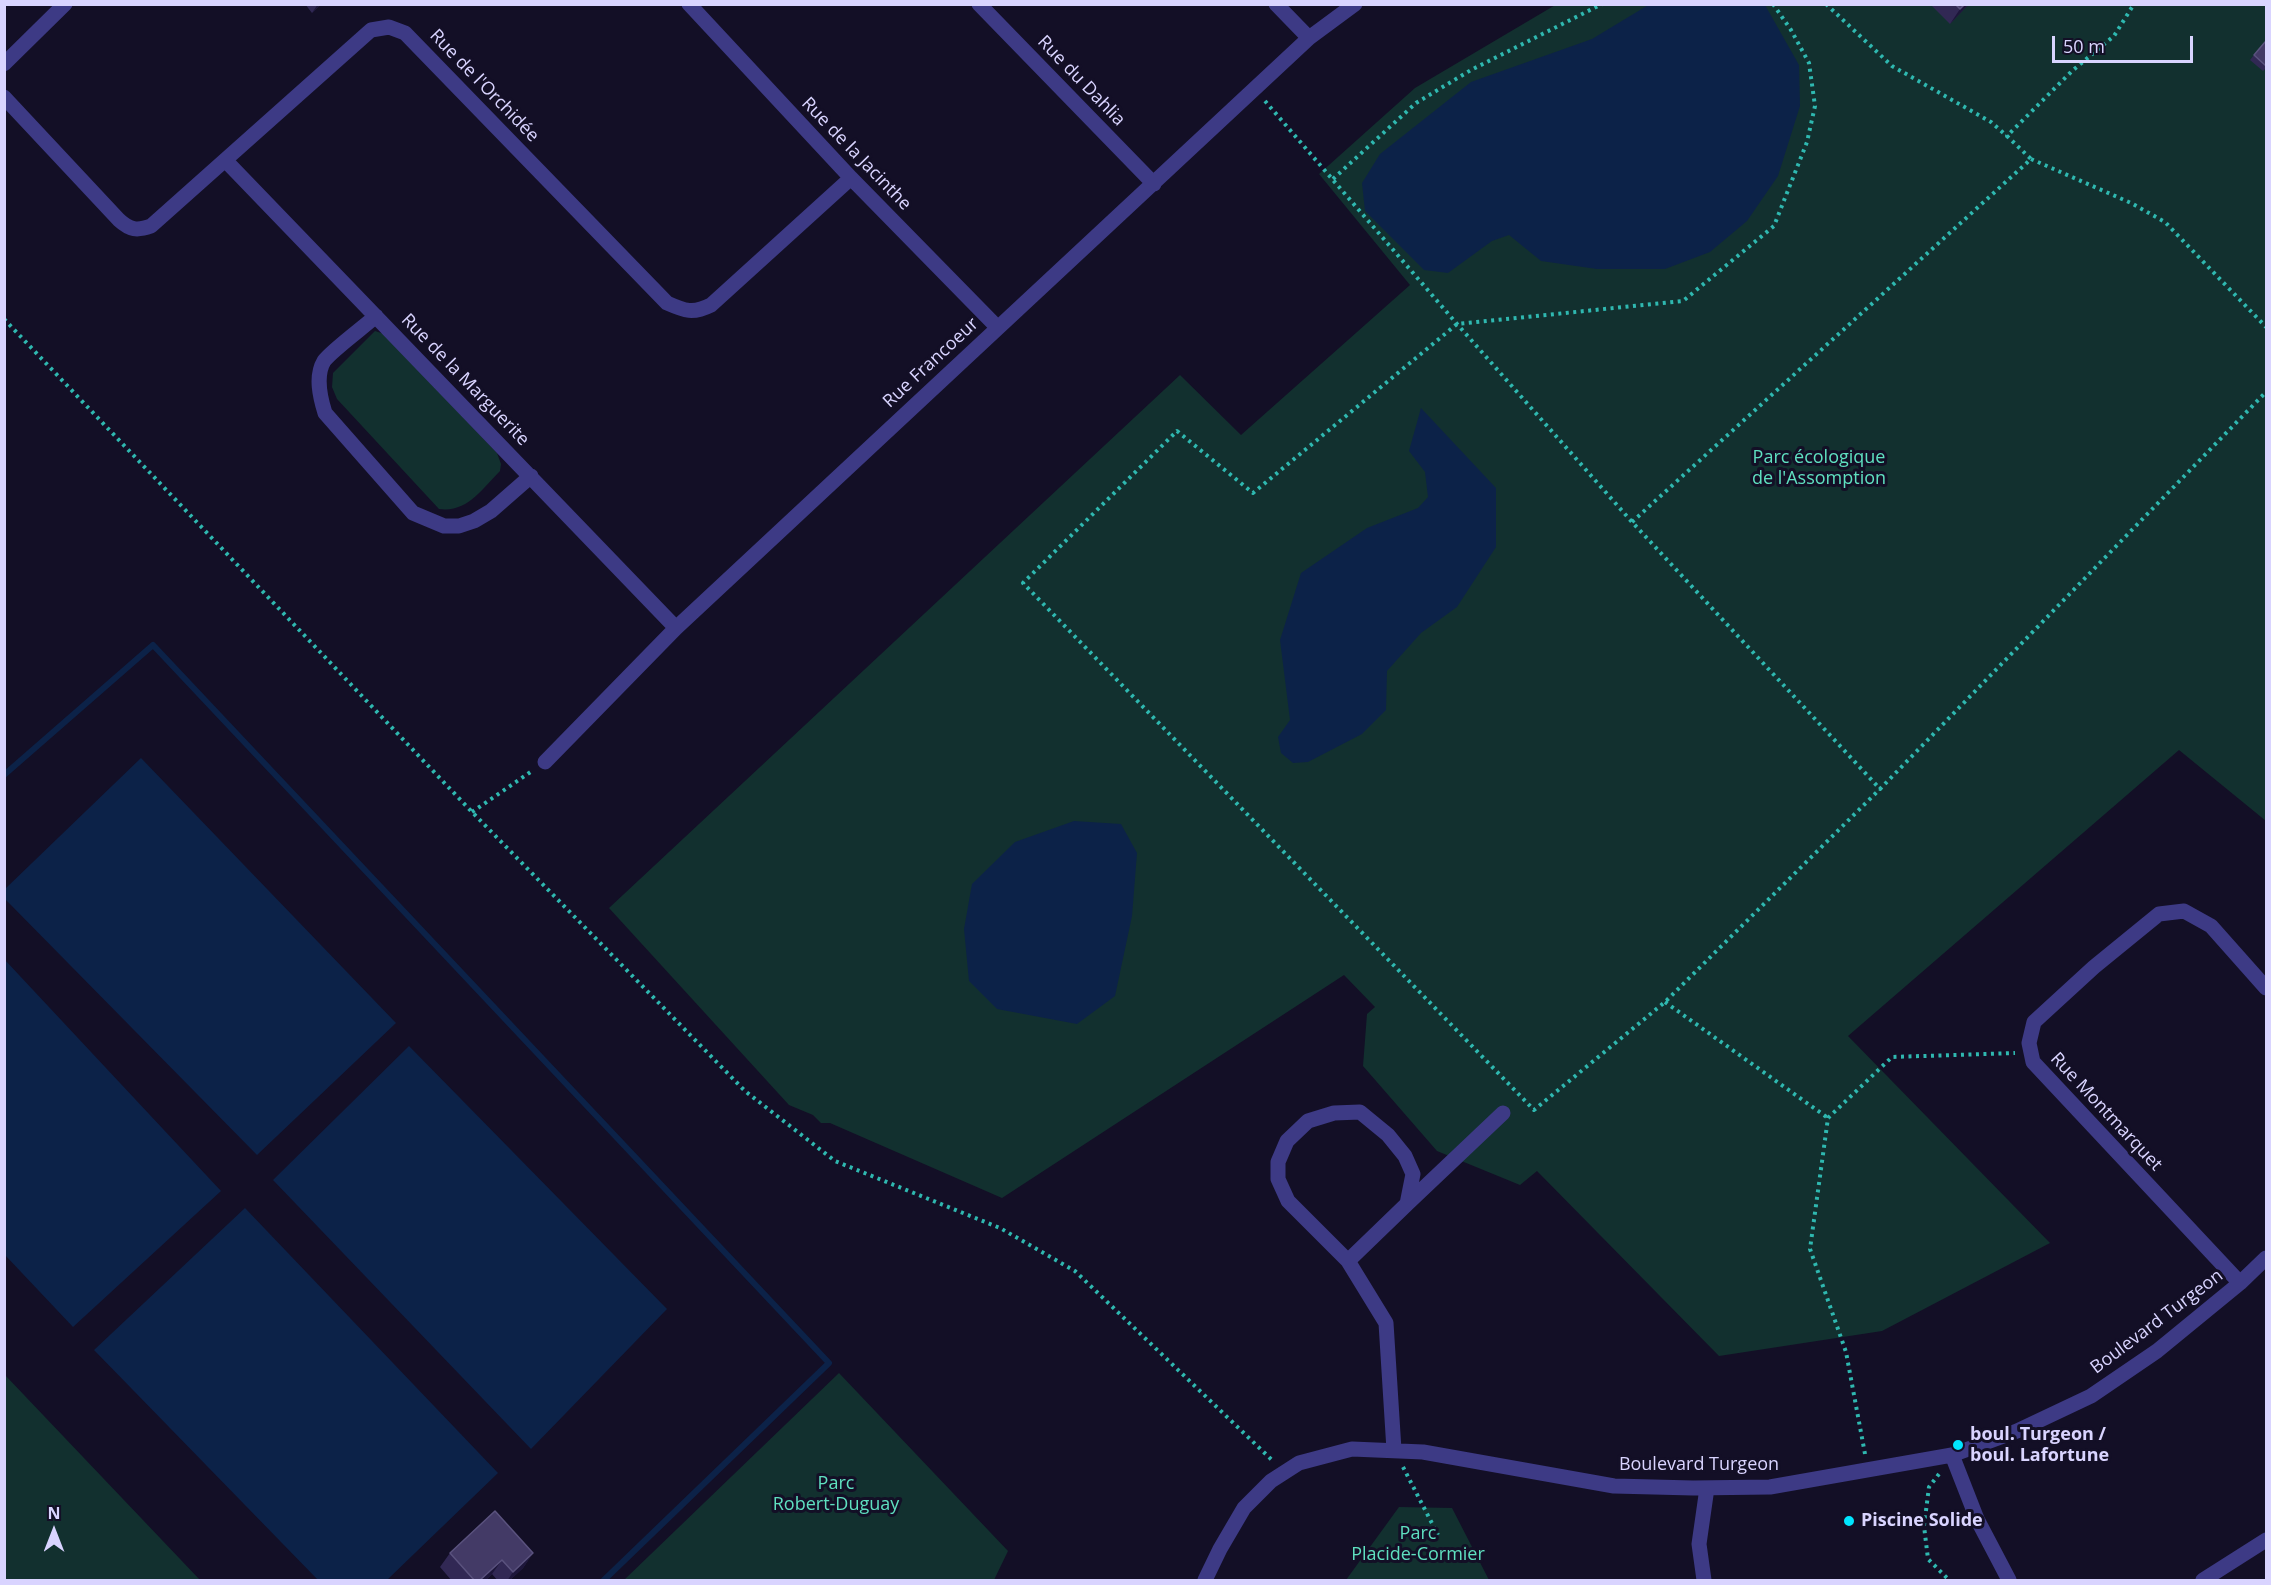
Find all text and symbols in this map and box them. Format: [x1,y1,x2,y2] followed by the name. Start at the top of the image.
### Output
[2055,24,2196,62] scale bar
[425,25,543,147] street label: Rue de l'Orchidée
[1033,31,1129,131] street label: Rue du Dahlia
[2063,34,2105,58] text: 50 m
[797,93,915,215] street label: Rue de la Jacinthe
[397,310,533,450] street label: Rue de la Marguerite
[879,313,983,413] street label: Rue Francoeur
[1752,447,1886,490] park label: Parc écologique de l'Assomption
[2046,1048,2166,1176] street label: Rue Montmarquet
[2087,1265,2227,1379] street label: Boulevard Turgeon
[1970,1424,2109,1466] place label: boul. Turgeon / boul. Lafortune
[1951,1438,1965,1452] marker: boul. Turgeon / boul. Lafortune
[1619,1454,1779,1476] street label: Boulevard Turgeon
[773,1473,899,1516] park label: Parc Robert-Duguay
[24,1501,84,1561] north arrow
[47,1502,61,1524] text: N
[1861,1510,1983,1532] place label: Piscine Solide
[1842,1514,1856,1528] marker: Piscine Solide
[1351,1523,1485,1565] park label: Parc Placide-Cormier

